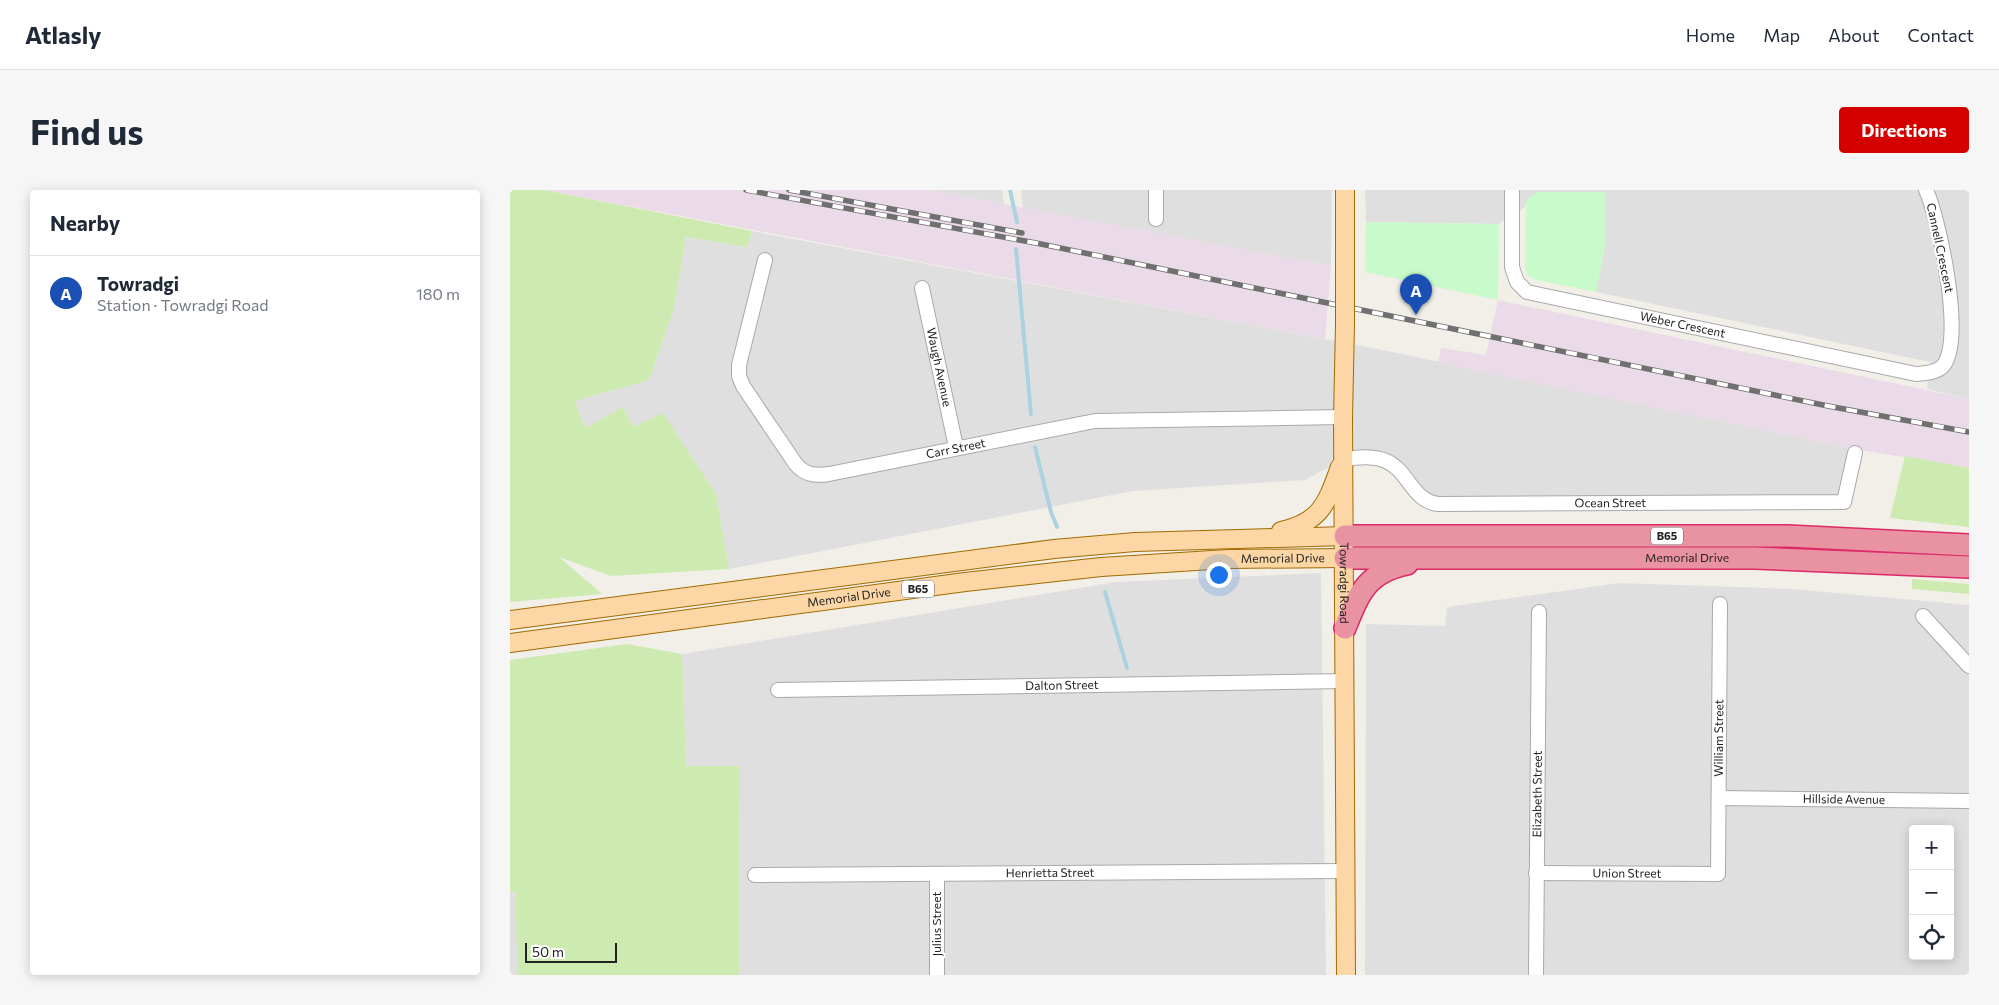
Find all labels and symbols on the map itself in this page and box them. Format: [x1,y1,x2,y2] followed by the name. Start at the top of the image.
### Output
[1925,202,1957,294] street label: Cannell Crescent
[1400,274,1432,315] pin: A
[1639,308,1727,340] street label: Weber Crescent
[925,326,955,408] street label: Waugh Avenue
[925,435,987,461] street label: Carr Street
[1575,495,1646,509] street label: Ocean Street
[1651,528,1683,544] road number: B65
[1338,542,1352,624] street label: Towradgi Road
[1241,550,1325,565] street label: Memorial Drive
[1645,550,1729,564] street label: Memorial Drive
[1206,562,1232,588] your location
[902,580,934,598] road number: B65
[806,584,891,609] street label: Memorial Drive
[1025,677,1099,692] street label: Dalton Street
[1711,699,1725,777] street label: William Street
[1529,750,1544,838] street label: Elizabeth Street
[1803,791,1885,806] street label: Hillside Avenue
[1006,865,1094,879] street label: Henrietta Street
[1592,865,1662,880] street label: Union Street
[929,892,944,956] street label: Julius Street
[525,940,618,963] scale bar

